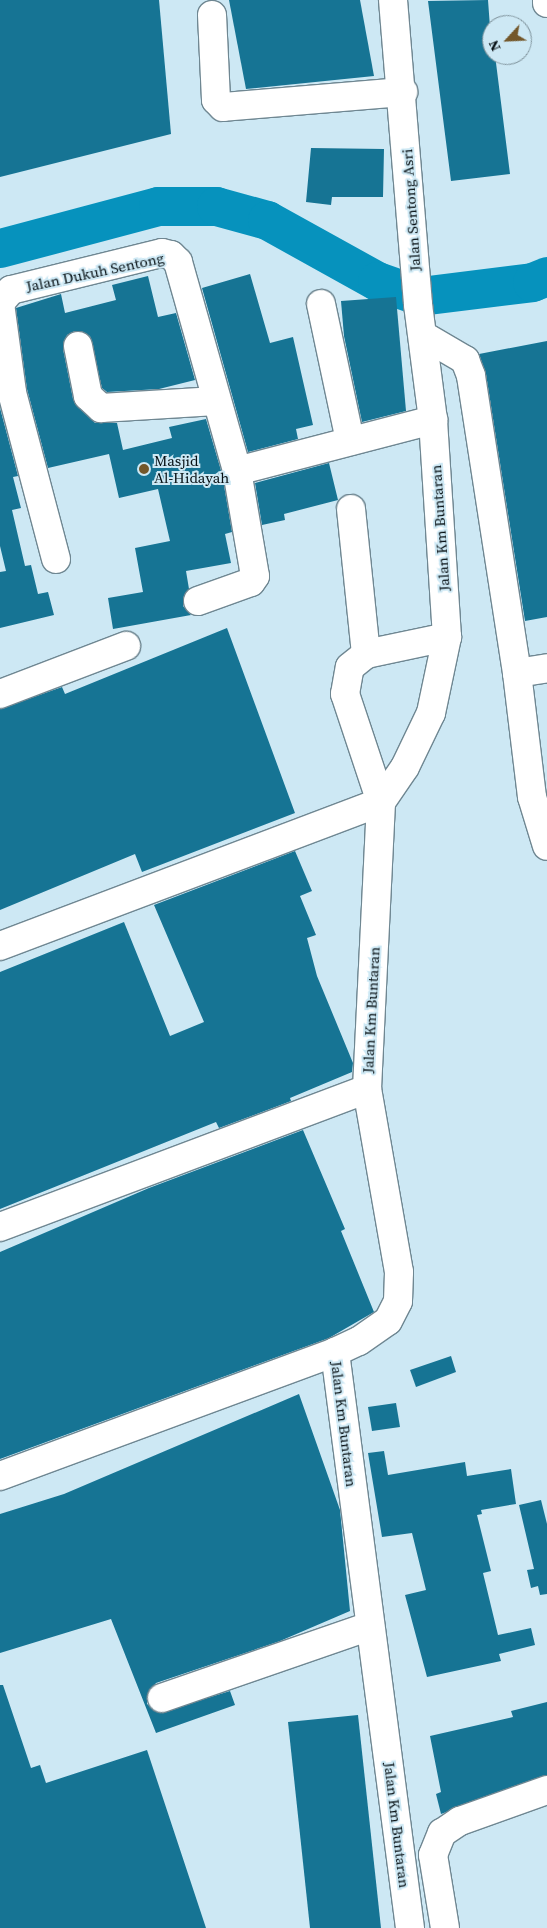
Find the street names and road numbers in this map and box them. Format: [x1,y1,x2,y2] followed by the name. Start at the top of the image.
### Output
[398,148,424,272] street label: Jalan Sentong Asri
[24,249,166,295] street label: Jalan Dukuh Sentong
[427,464,453,592] street label: Jalan Km Buntaran
[359,946,383,1074] street label: Jalan Km Buntaran
[327,1360,361,1488] street label: Jalan Km Buntaran
[380,1761,414,1889] street label: Jalan Km Buntaran

